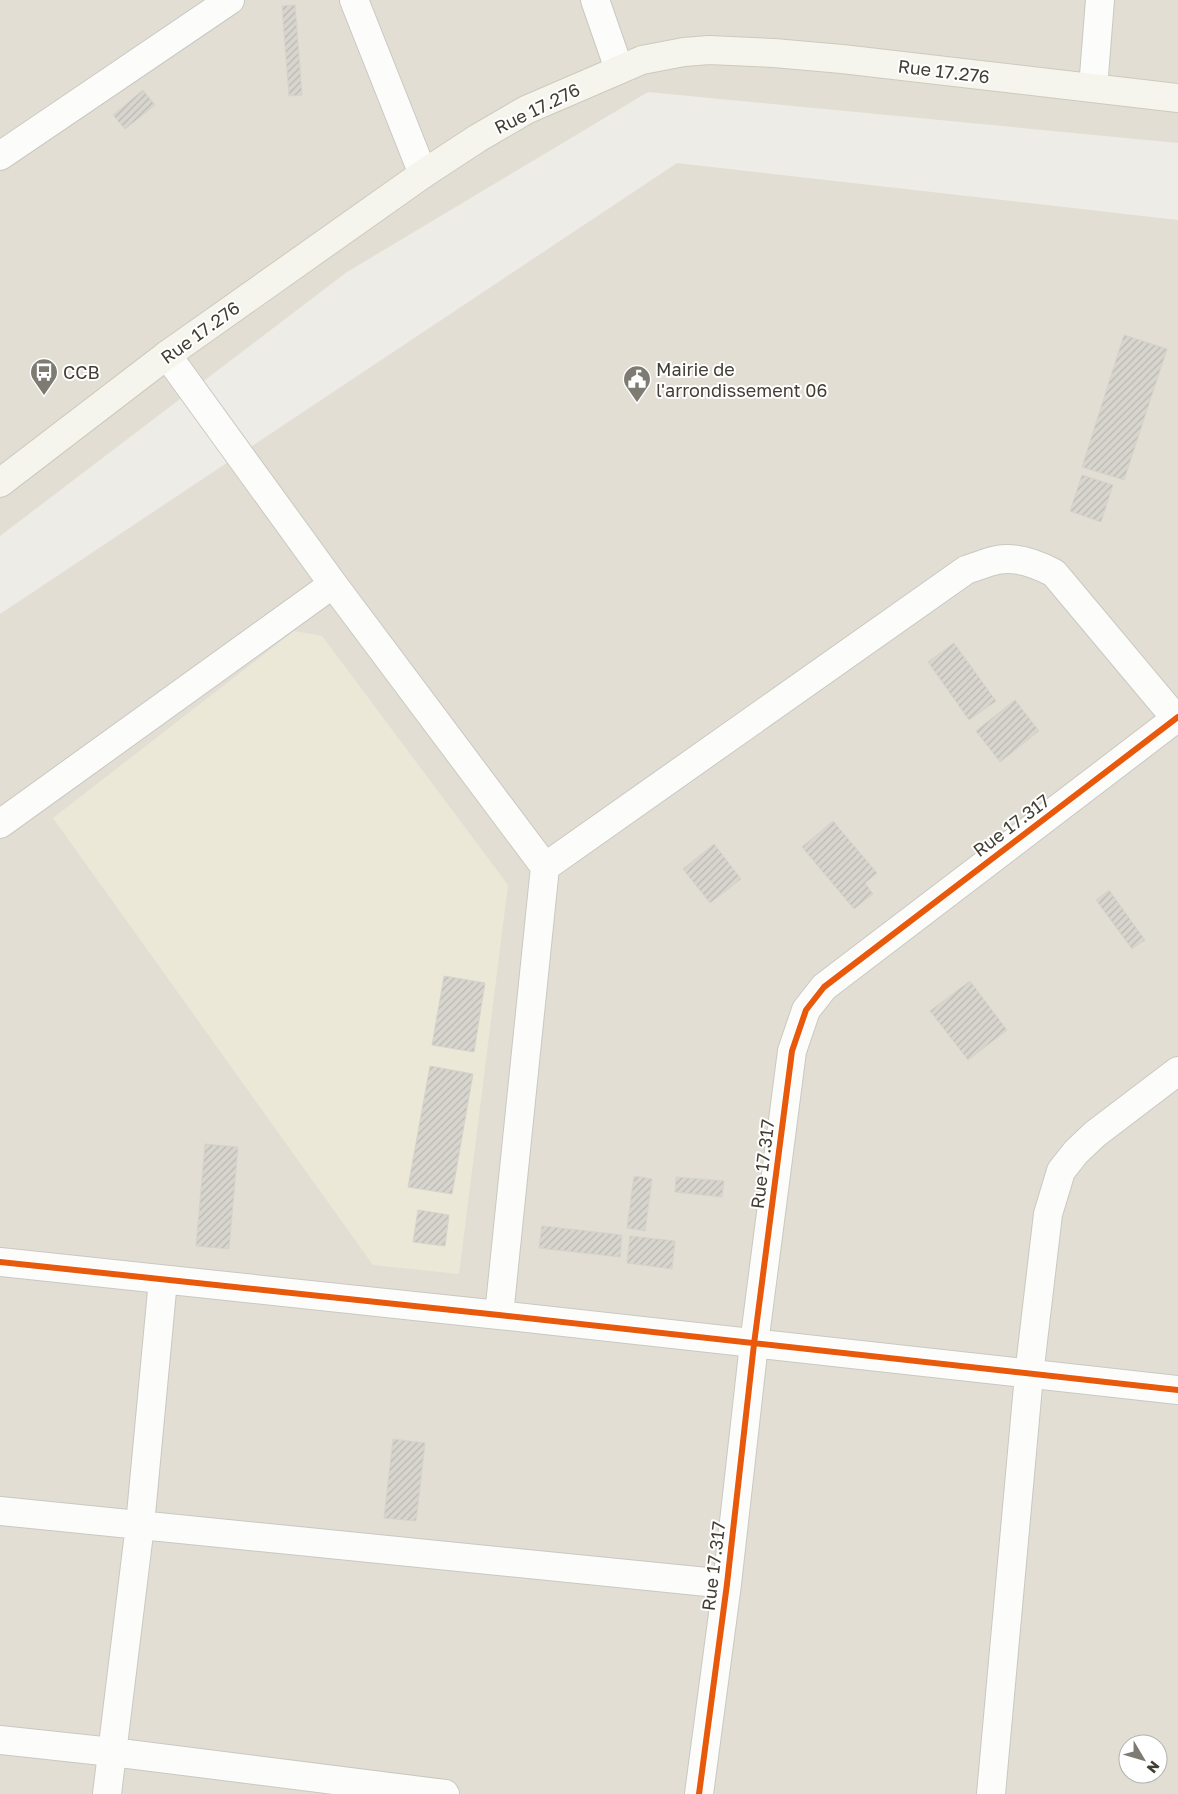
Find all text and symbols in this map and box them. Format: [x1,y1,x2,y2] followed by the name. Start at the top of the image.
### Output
[897,54,991,88] street label: Rue 17.276
[491,78,583,138] street label: Rue 17.276
[156,296,244,368] street label: Rue 17.276
[29,357,59,396] bus stop icon: CCB
[656,358,827,401] place label: Mairie de l'arrondissement 06
[63,361,100,383] place label: CCB
[622,364,652,403] public building icon: Mairie de l'arrondissement 06
[968,789,1054,861] street label: Rue 17.317
[746,1118,778,1210] street label: Rue 17.317
[697,1520,729,1612] street label: Rue 17.317
[1118,1734,1168,1784] north arrow
[1144,1758,1164,1777] text: N

